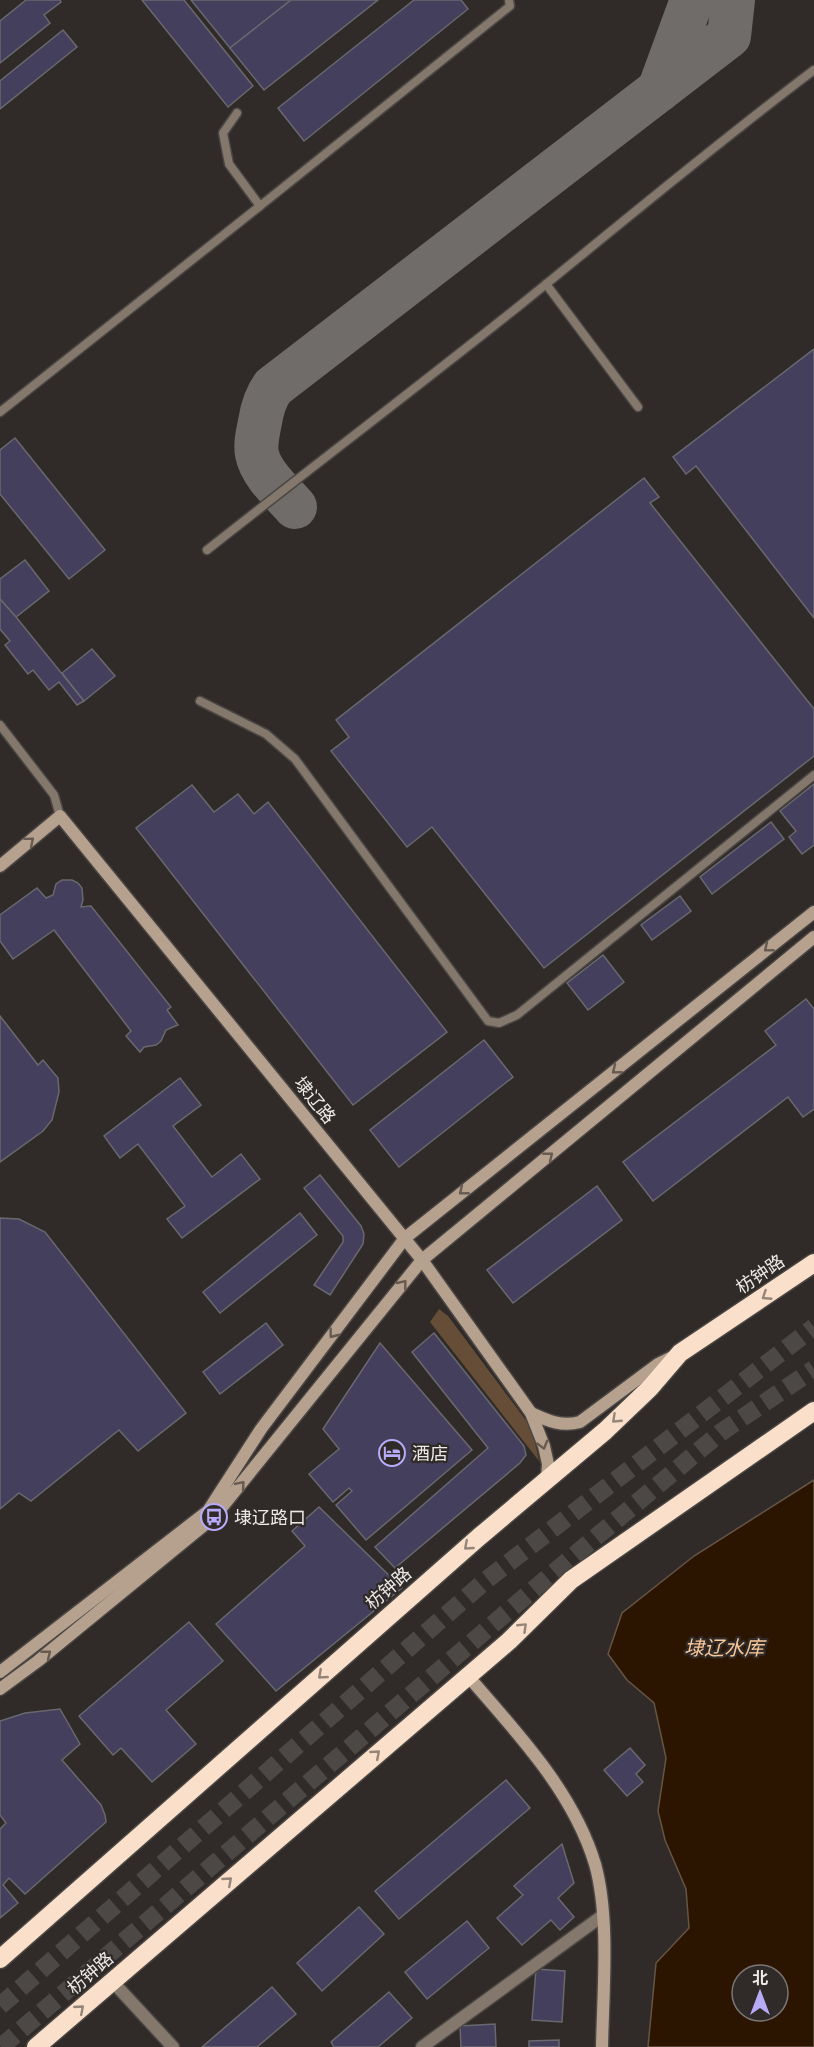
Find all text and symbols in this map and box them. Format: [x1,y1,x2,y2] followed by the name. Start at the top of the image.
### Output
[23,838,34,849] one-way arrow
[764,941,775,952] one-way arrow
[612,1062,623,1073] one-way arrow
[288,1071,342,1129] street label: 埭辽路
[542,1152,553,1163] one-way arrow
[459,1184,470,1195] one-way arrow
[731,1249,789,1299] street label: 枋钟路
[395,1280,406,1291] one-way arrow
[761,1289,772,1300] one-way arrow
[329,1328,340,1339] one-way arrow
[613,1412,624,1423] one-way arrow
[377,1438,407,1468] hotel icon: 酒店
[536,1440,548,1450] one-way arrow
[412,1441,448,1466] place label: 酒店
[233,1481,244,1492] one-way arrow
[199,1502,229,1532] bus stop icon: 埭辽路口
[234,1505,306,1530] place label: 埭辽路口
[464,1539,475,1550] one-way arrow
[359,1561,417,1615] street label: 枋钟路
[516,1623,527,1634] one-way arrow
[684,1634,767,1661] water label: 埭辽水库
[40,1650,51,1661] one-way arrow
[318,1668,329,1679] one-way arrow
[369,1750,380,1761] one-way arrow
[221,1878,232,1889] one-way arrow
[61,1946,119,2000] street label: 枋钟路
[730,1963,790,2023] north arrow
[752,1967,768,1989] text: 北
[74,2005,84,2016] one-way arrow

